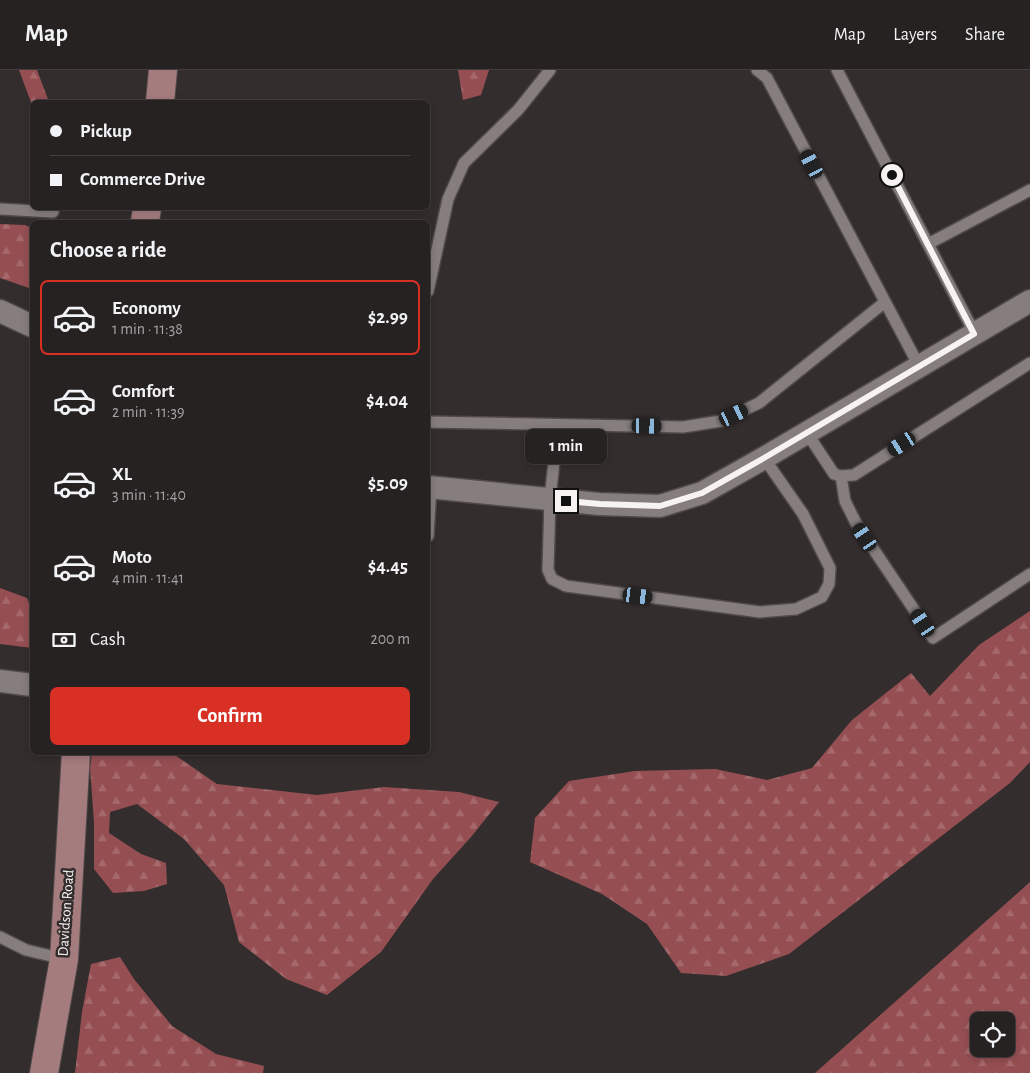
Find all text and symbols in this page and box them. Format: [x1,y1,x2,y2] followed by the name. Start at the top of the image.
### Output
[25,22,68,46] text: Map
[834,26,865,44] text: Map
[893,26,937,44] text: Layers
[965,26,1005,44] text: Share
[80,122,132,141] text: Pickup
[798,147,825,181] car
[881,164,903,186] route start
[80,170,205,189] text: Commerce Drive
[50,239,166,261] text: Choose a ride
[52,295,97,340] icon: car
[112,299,181,318] text: Economy
[368,308,408,327] text: $2.99
[112,321,183,337] text: 1 min · 11:38
[52,378,97,423] icon: car
[112,382,174,401] text: Comfort
[366,391,408,410] text: $4.04
[717,402,750,428] car
[112,404,185,420] text: 2 min · 11:39
[631,418,662,434] car
[525,428,607,464] callout: 1 min
[885,430,918,458] car
[549,438,583,454] text: 1 min
[52,461,97,506] icon: car
[112,465,132,484] text: XL
[368,474,408,493] text: $5.09
[112,487,186,503] text: 3 min · 11:40
[555,490,577,512] route end
[850,520,879,554] car
[52,544,97,589] icon: car
[112,548,152,567] text: Moto
[368,557,408,576] text: $4.45
[112,570,184,586] text: 4 min · 11:41
[622,587,653,605] car
[908,606,937,640] car
[50,626,78,654] icon: cash
[90,630,126,649] text: Cash
[370,631,410,647] text: 200 m
[50,687,410,745] button: Confirm
[55,869,77,957] street label: Davidson Road
[970,1012,1015,1057] map controls
[970,1012,1015,1057] button: locate

